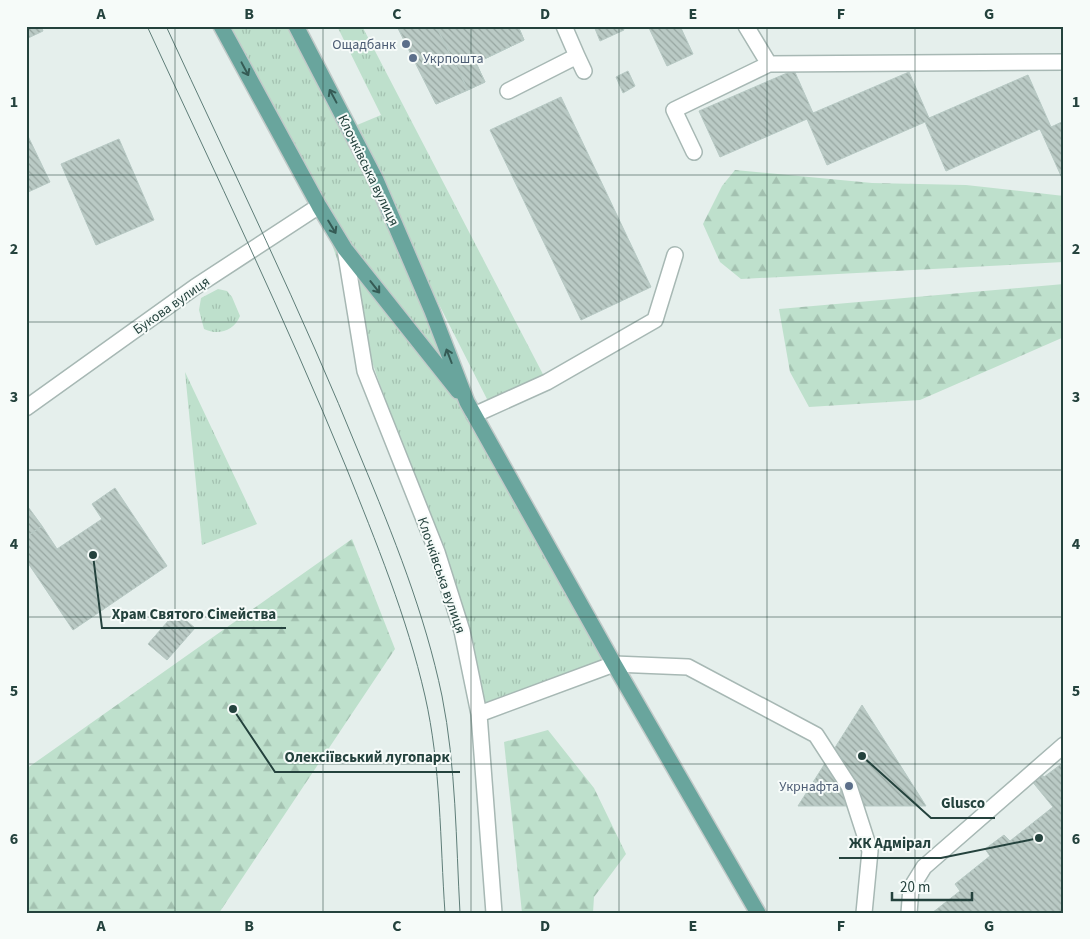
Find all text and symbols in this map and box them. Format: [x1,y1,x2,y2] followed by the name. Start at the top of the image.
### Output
[95,3,106,25] text: A
[244,3,254,25] text: B
[392,3,402,25] text: C
[540,3,550,25] text: D
[689,3,697,25] text: E
[837,3,845,25] text: F
[984,3,994,25] text: G
[332,35,396,55] place label: Ощадбанк
[400,38,412,50] marker: Ощадбанк
[423,49,484,69] place label: Укрпошта
[407,52,419,64] marker: Укрпошта
[240,61,250,76] one-way arrow
[328,89,338,104] one-way arrow
[10,91,18,113] text: 1
[1072,91,1080,113] text: 1
[332,111,404,230] street label: Клочківська вулиця
[327,220,337,234] one-way arrow
[10,238,18,260] text: 2
[1072,238,1080,260] text: 2
[129,272,214,340] street label: Букова вулиця
[369,280,380,293] one-way arrow
[444,349,454,364] one-way arrow
[10,386,18,408] text: 3
[1072,386,1080,408] text: 3
[412,514,470,636] street label: Клочківська вулиця
[10,533,19,555] text: 4
[1072,533,1081,555] text: 4
[102,598,286,628] callout: Храм Святого Сімейства
[112,604,276,625] text: Храм Святого Сімейства
[10,680,18,702] text: 5
[1072,680,1080,702] text: 5
[275,742,460,772] callout: Олексіївський лугопарк
[284,747,450,768] text: Олексіївський лугопарк
[779,777,839,797] place label: Укрнафта
[843,780,855,792] marker: Укрнафта
[931,788,995,818] callout: Glusco
[941,793,985,814] text: Glusco
[10,828,18,850] text: 6
[839,828,941,858] callout: ЖК Адмірал
[1072,828,1080,850] text: 6
[849,833,931,854] text: ЖК Адмірал
[892,869,972,901] scale bar
[900,877,930,898] text: 20 m
[95,915,106,937] text: A
[244,915,254,937] text: B
[392,915,402,937] text: C
[540,915,550,937] text: D
[689,915,697,937] text: E
[837,915,845,937] text: F
[984,915,994,937] text: G

